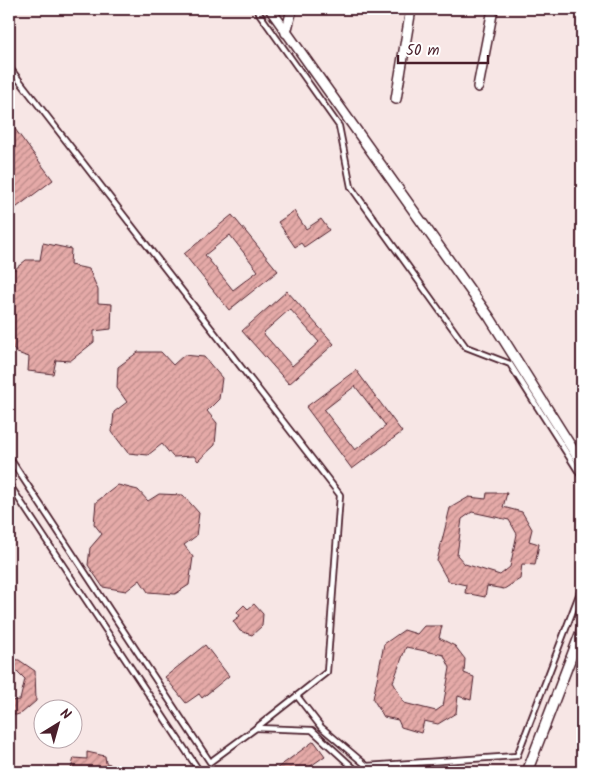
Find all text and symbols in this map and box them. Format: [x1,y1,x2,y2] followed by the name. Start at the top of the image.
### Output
[398,32,488,64] scale bar
[406,39,440,63] text: 50 m
[32,698,82,748] north arrow
[55,703,75,726] text: N

